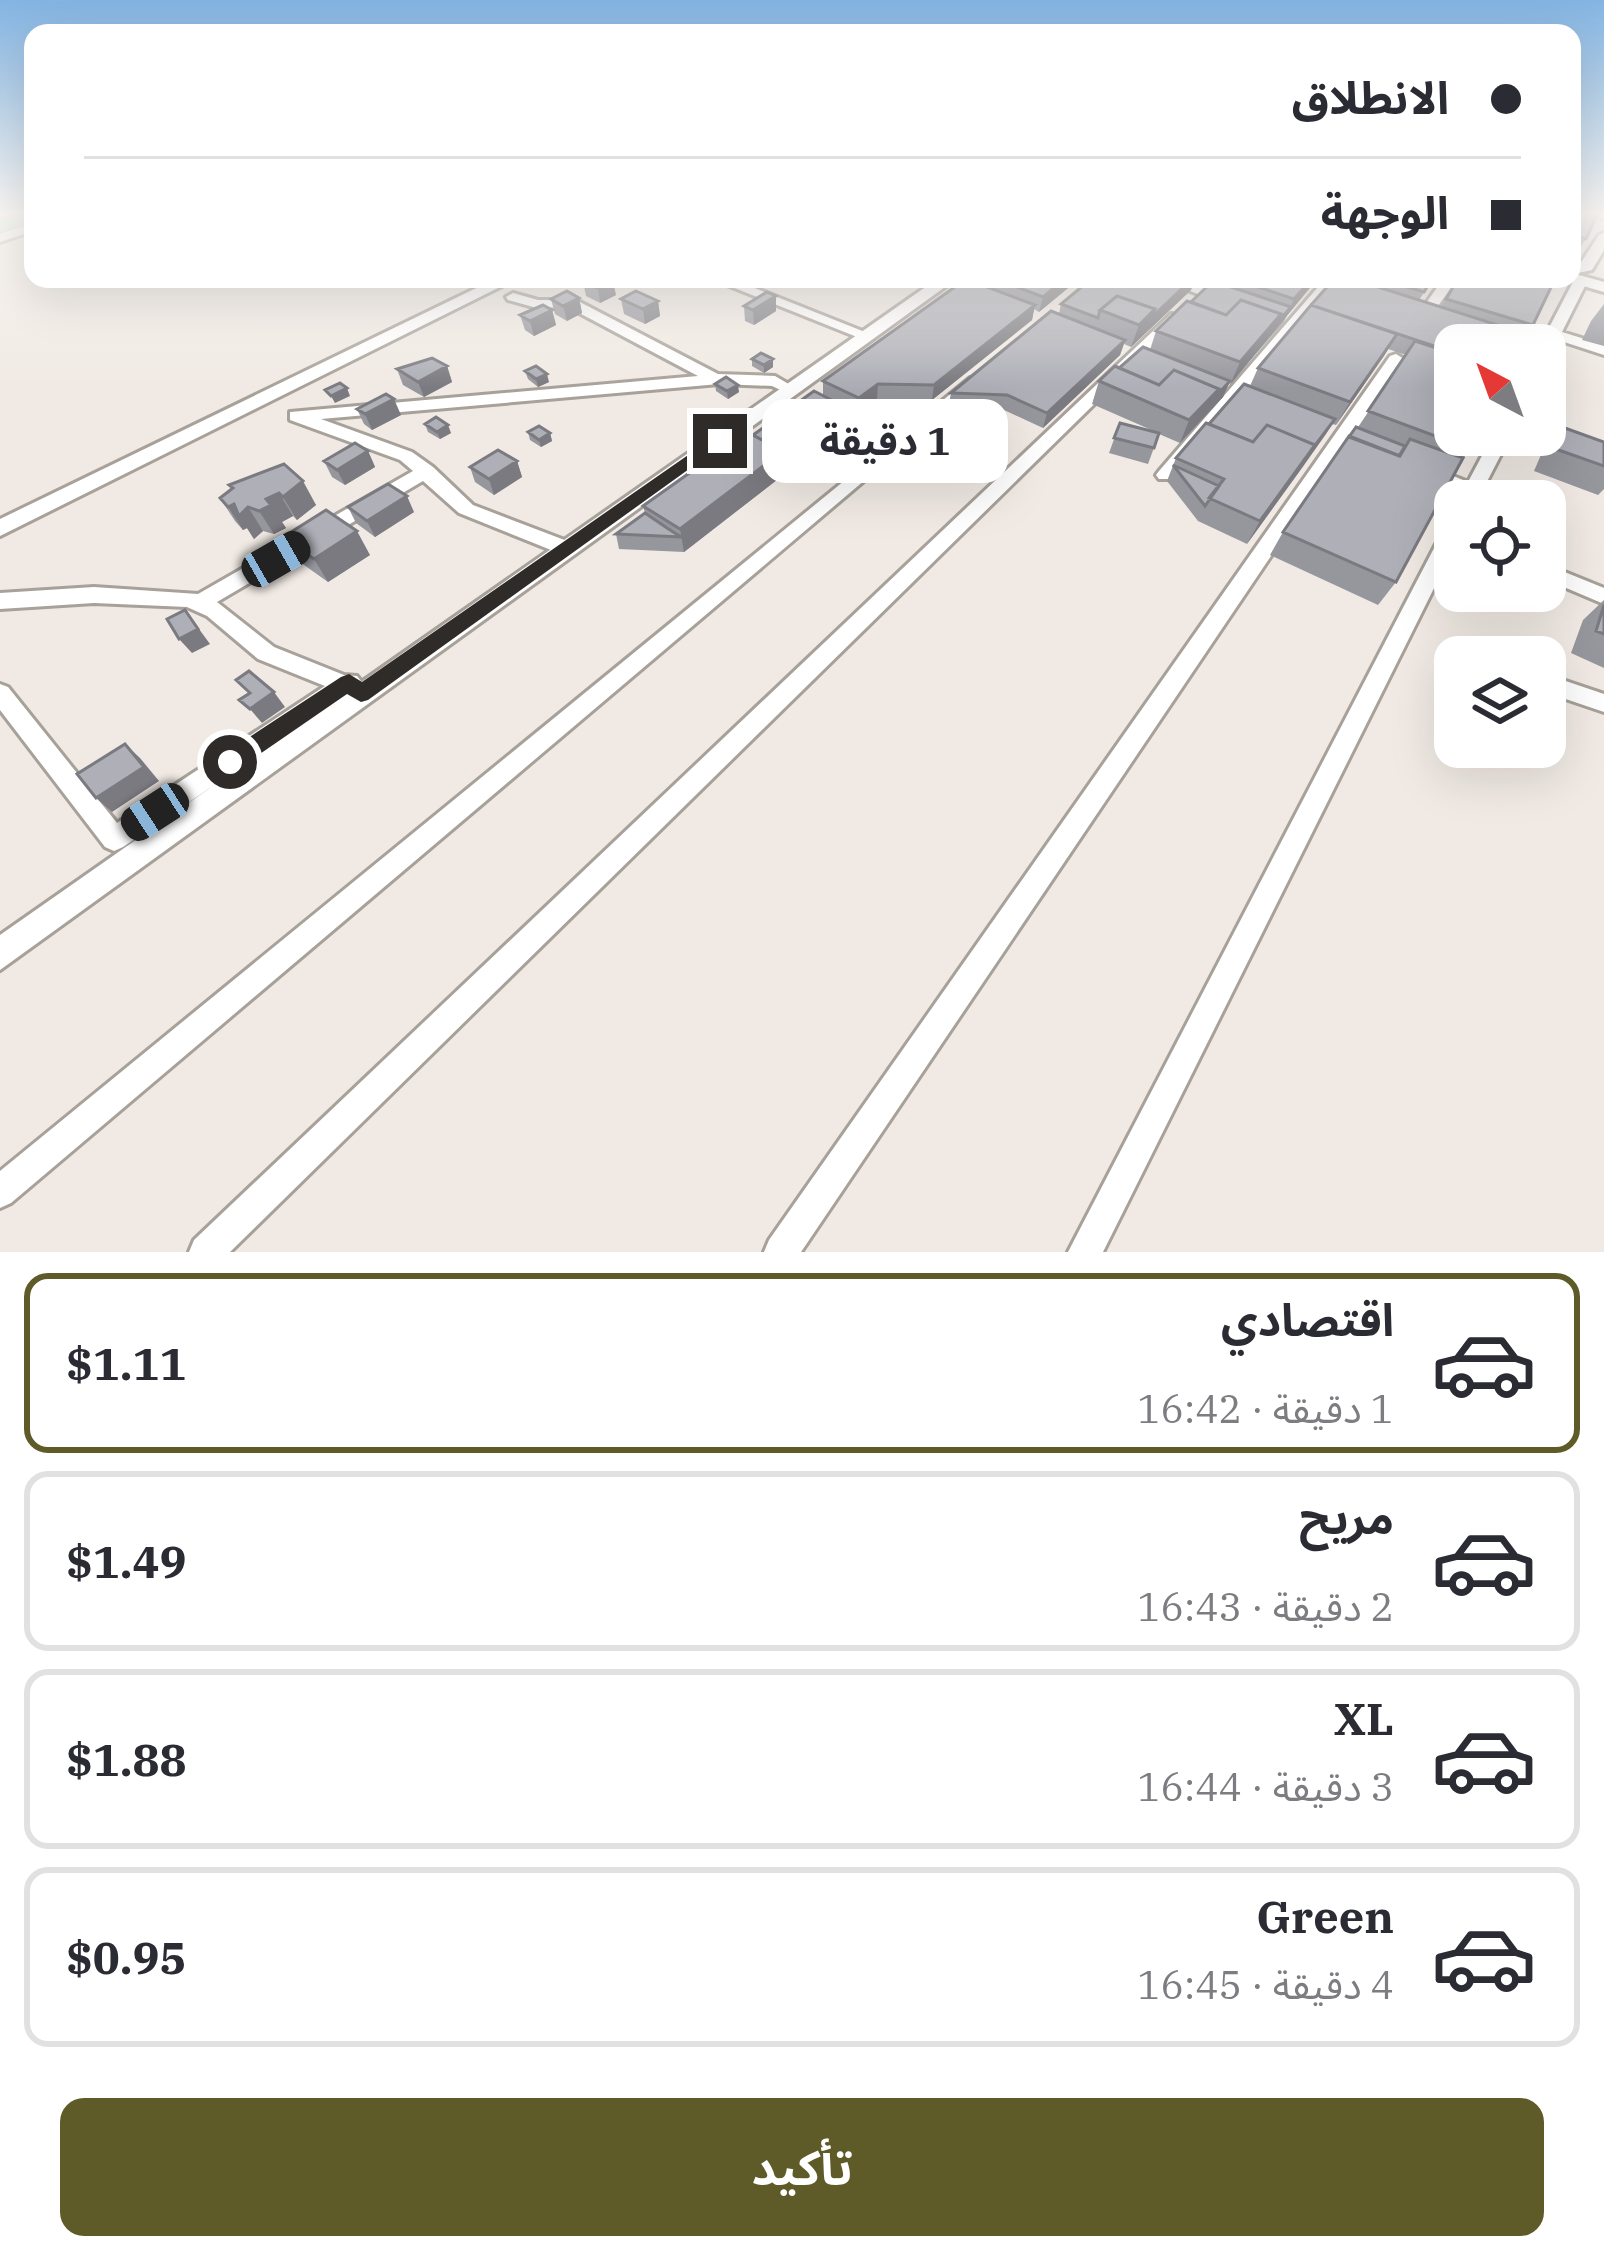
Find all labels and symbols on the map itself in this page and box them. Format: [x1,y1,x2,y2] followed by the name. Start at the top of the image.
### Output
[1434,324,1566,456] north arrow
[762,399,1008,483] callout: 1 دقيقة
[693,414,747,468] route end
[236,525,316,593] car
[203,735,257,789] route start
[115,777,195,847] car

